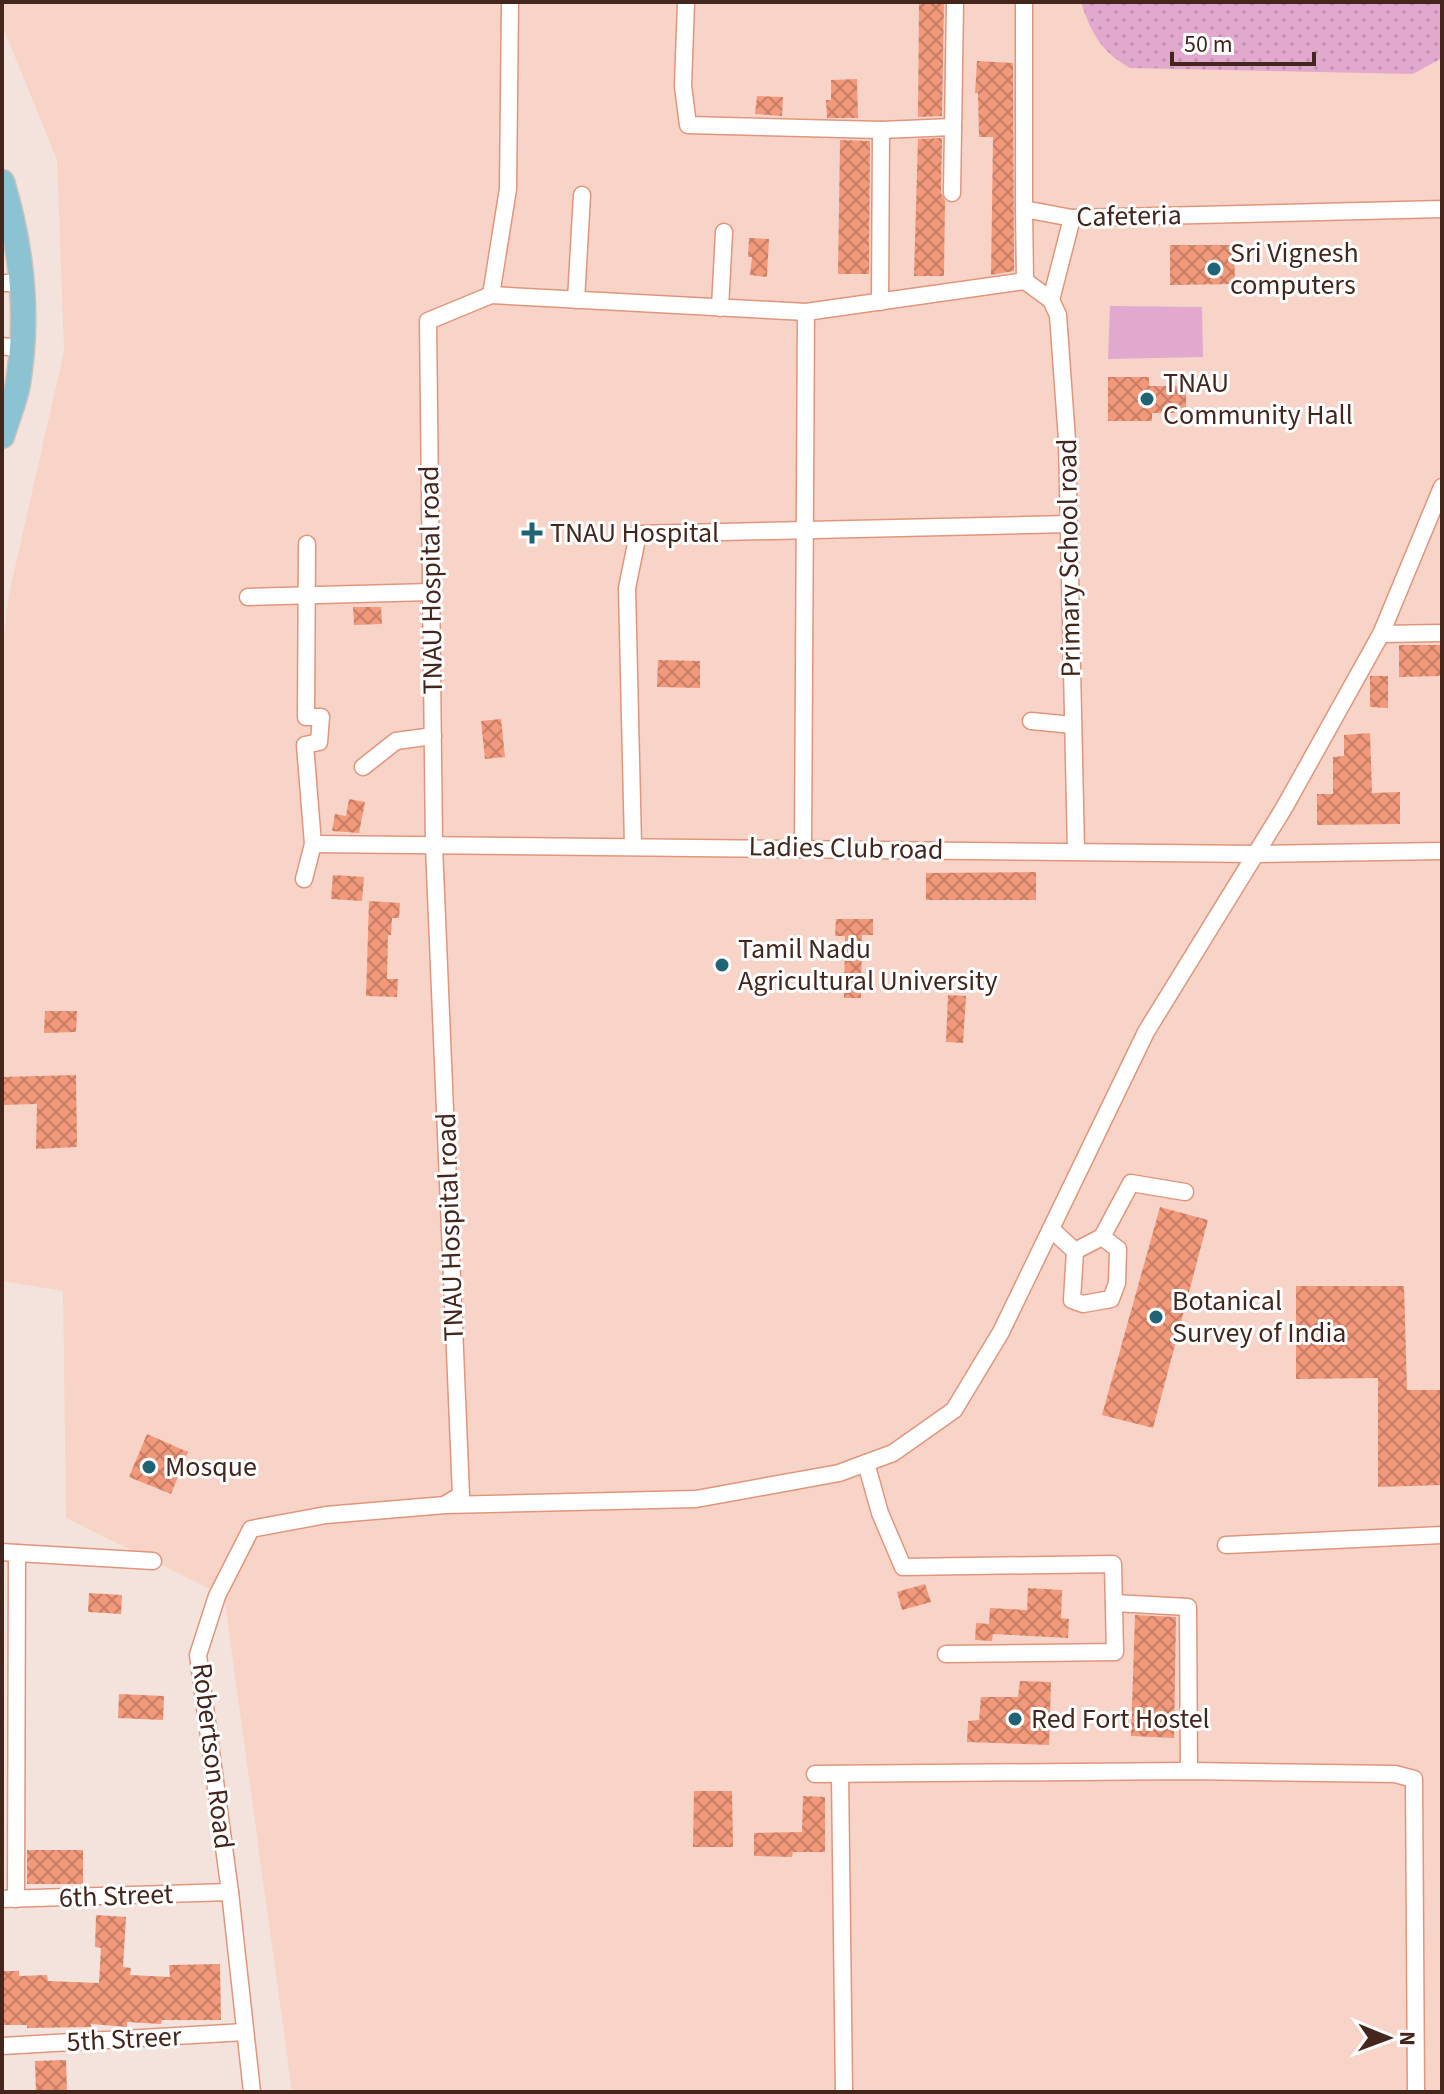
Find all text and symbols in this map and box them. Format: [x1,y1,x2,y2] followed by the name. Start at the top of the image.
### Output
[1172,16,1314,66] scale bar
[1184,27,1233,62] text: 50 m
[1076,195,1182,237] street label: Cafeteria
[1230,233,1359,305] place label: Sri Vignesh computers
[1205,260,1223,278] marker: Sri Vignesh computers
[1163,363,1353,435] place label: TNAU Community Hall
[1138,390,1156,408] marker: TNAU Community Hall
[1047,438,1091,678] street label: Primary School road
[409,465,453,695] street label: TNAU Hospital road
[550,513,719,553] place label: TNAU Hospital
[521,522,543,544] marker: TNAU Hospital
[748,826,944,870] street label: Ladies Club road
[738,929,998,1001] place label: Tamil Nadu Agricultural University
[713,956,731,974] marker: Tamil Nadu Agricultural University
[426,1112,474,1342] street label: TNAU Hospital road
[1172,1281,1346,1353] place label: Botanical Survey of India
[1147,1308,1165,1326] marker: Botanical Survey of India
[165,1447,257,1487] place label: Mosque
[140,1458,158,1476] marker: Mosque
[182,1661,244,1851] street label: Robertson Road
[1031,1699,1210,1739] place label: Red Fort Hostel
[1006,1710,1024,1728] marker: Red Fort Hostel
[58,1874,174,1918] street label: 6th Street
[1348,1998,1428,2078] north arrow
[66,2016,183,2062] street label: 5th Streer
[1391,2031,1423,2046] text: N

